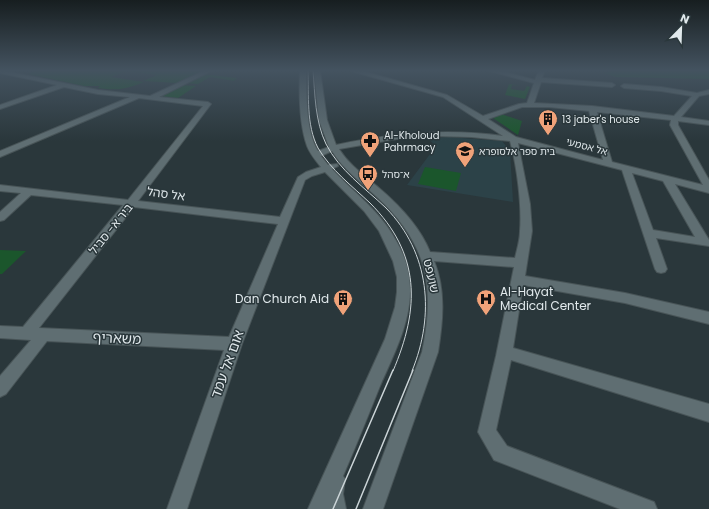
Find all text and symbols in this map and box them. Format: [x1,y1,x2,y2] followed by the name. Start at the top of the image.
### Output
[661,8,701,48] north arrow
[678,10,692,28] text: N
[537,108,559,136] building icon: 13 jaber's house
[562,112,640,127] place label: 13 jaber's house
[384,128,440,155] place label: Al-Kholoud Pahrmacy
[359,130,381,158] pharmacy icon: Al-Kholoud Pahrmacy
[564,134,609,159] street label: אל אסמעי
[454,140,476,168] school or university icon: בית ספר אלסופרא
[479,144,556,159] place label: בית ספר אלסופרא
[357,163,379,191] bus stop icon: א־סהל
[382,167,409,182] place label: א־סהל
[146,182,187,205] street label: אל סהל
[85,199,137,258] street label: ביר א- סביל
[419,257,444,295] street label: שועפט
[500,283,592,314] place label: Al-Hayat Medical Center
[332,288,354,316] building icon: Dan Church Aid
[475,288,497,316] hospital icon: Al-Hayat Medical Center
[235,290,329,307] place label: Dan Church Aid
[92,327,142,349] street label: משאריף
[205,327,249,401] street label: אום אל עמד

